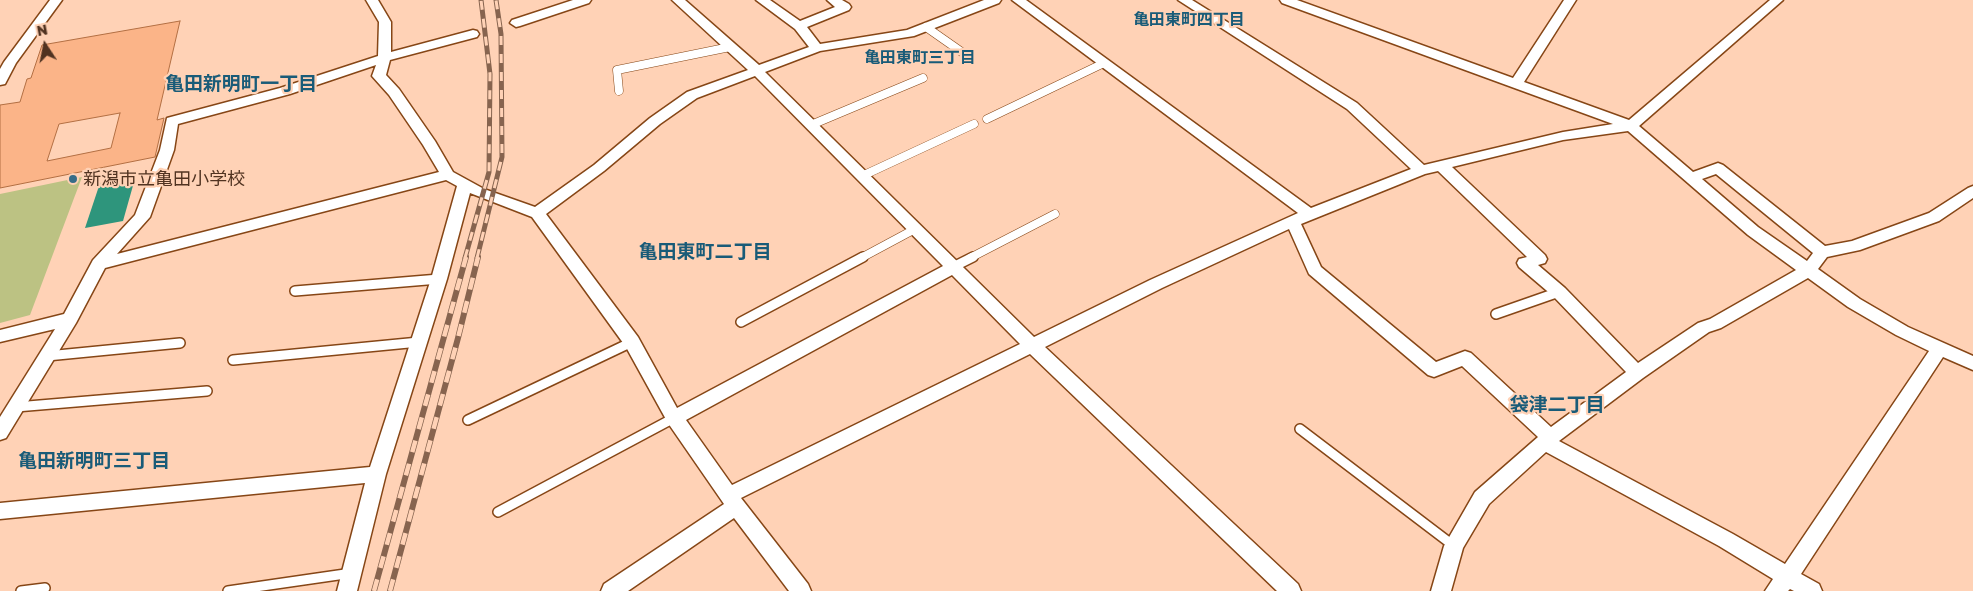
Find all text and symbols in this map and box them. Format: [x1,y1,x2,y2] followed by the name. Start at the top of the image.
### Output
[1133,10,1245,30] district label: 亀田東町四丁目
[20,20,70,70] north arrow
[35,20,49,39] text: N
[864,48,976,68] district label: 亀田東町三丁目
[165,73,317,95] district label: 亀田新明町一丁目
[83,168,245,190] place label: 新潟市立亀田小学校
[67,173,79,185] marker: 新潟市立亀田小学校
[639,241,771,263] district label: 亀田東町二丁目
[1510,394,1604,416] district label: 袋津二丁目
[18,450,170,472] district label: 亀田新明町三丁目

